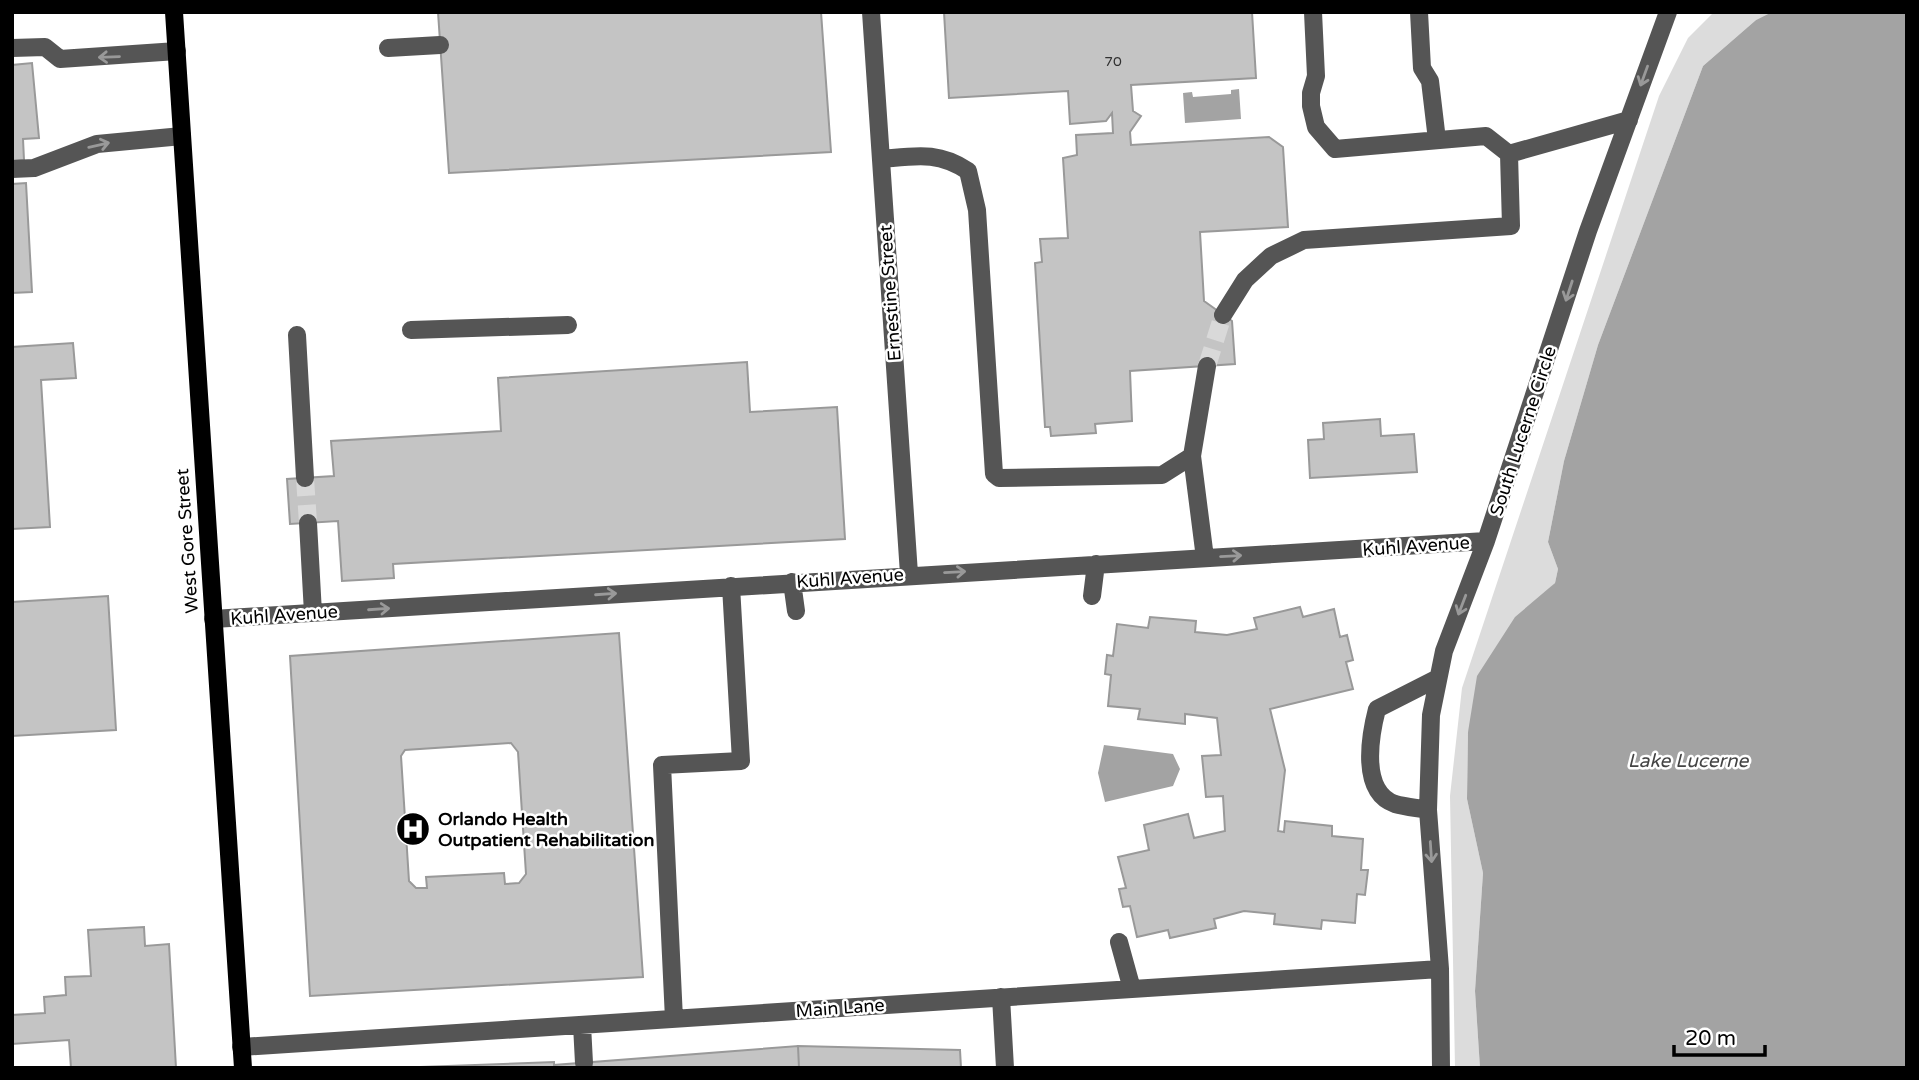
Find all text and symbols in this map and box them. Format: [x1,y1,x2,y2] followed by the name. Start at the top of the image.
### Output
[98,50,121,64] one-way arrow
[1104,53,1122,70] house number: 70
[1637,65,1650,87] one-way arrow
[87,138,109,151] one-way arrow
[874,224,906,362] street label: Ernestine Street
[1562,280,1575,302] one-way arrow
[1485,343,1561,519] street label: South Lucerne Circle
[171,468,203,614] street label: West Gore Street
[1362,531,1470,561] street label: Kuhl Avenue
[1220,550,1243,563] one-way arrow
[796,563,904,593] street label: Kuhl Avenue
[944,565,966,578] one-way arrow
[594,587,617,600] one-way arrow
[1454,593,1467,615] one-way arrow
[230,600,338,630] street label: Kuhl Avenue
[367,602,390,615] one-way arrow
[1628,750,1749,772] water label: Lake Lucerne
[438,808,654,851] place label: Orlando Health Outpatient Rehabilitation
[394,810,432,848] hospital icon: Orlando Health Outpatient Rehabilitation
[1425,840,1438,863] one-way arrow
[795,994,885,1022] street label: Main Lane
[1674,1014,1765,1058] scale bar
[1685,1026,1736,1051] text: 20 m

